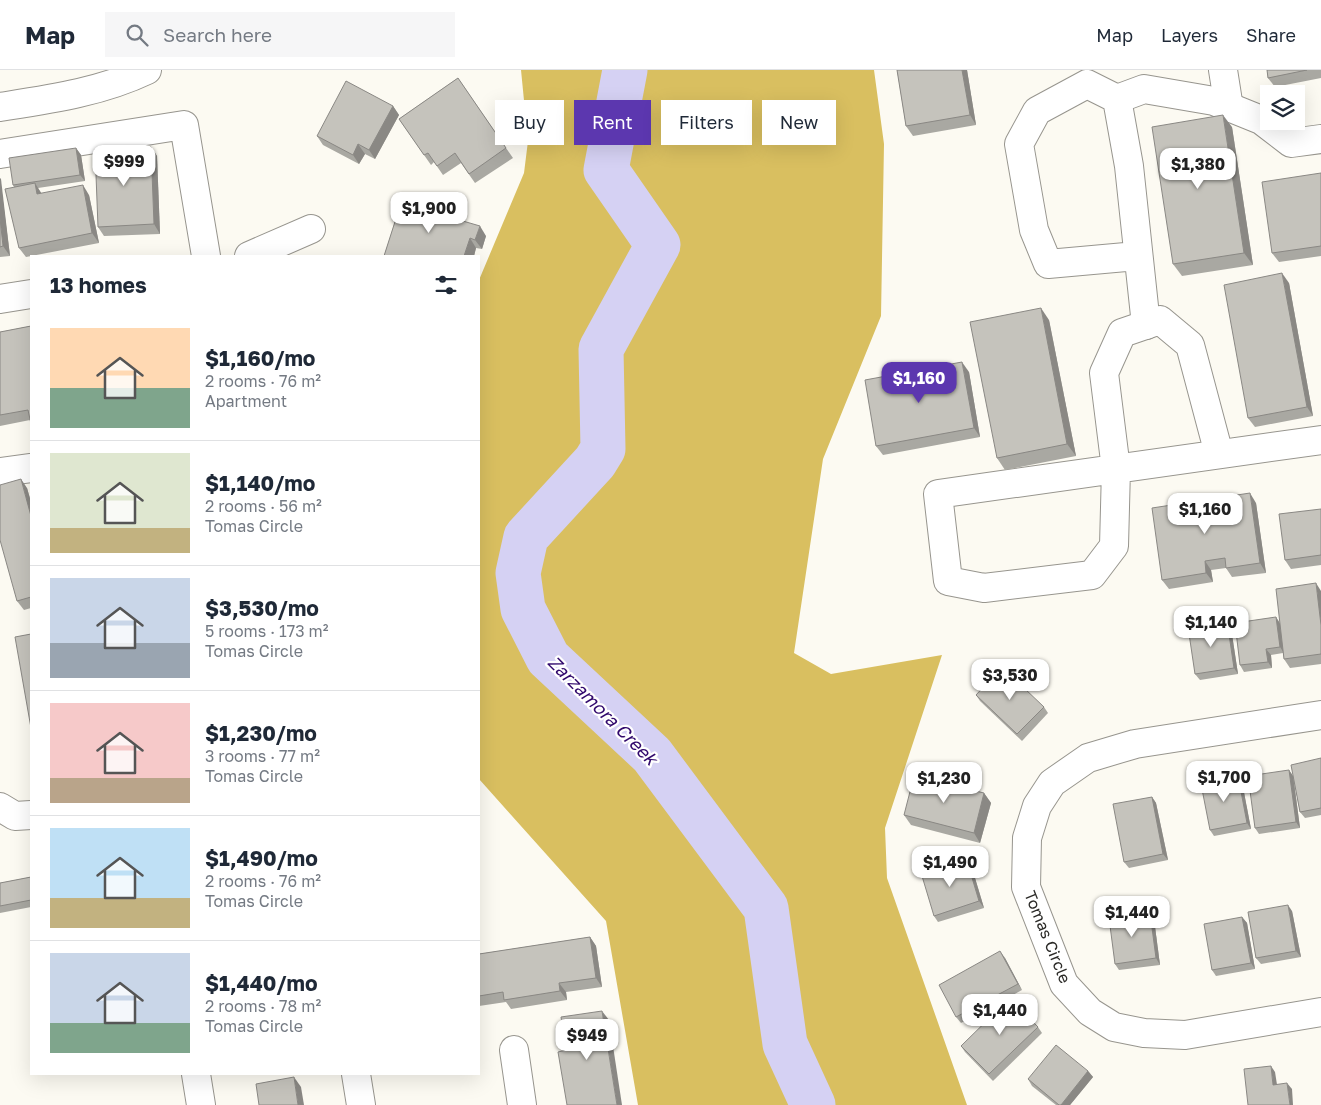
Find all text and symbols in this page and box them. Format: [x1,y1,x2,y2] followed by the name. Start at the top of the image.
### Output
[105,12,455,57] search box
[25,20,75,49] text: Map
[123,21,151,49] icon: search
[163,23,272,46] text: Search here
[1096,24,1133,46] text: Map
[1161,24,1218,46] text: Layers
[1246,24,1296,46] text: Share
[1260,85,1305,130] map controls
[1260,85,1305,130] button: layers
[495,100,564,145] chip: Buy
[574,100,651,145] chip: Rent
[661,100,752,145] chip: Filters
[762,100,836,145] chip: New
[94,144,154,187] pin: $999
[1157,148,1239,190] pin: $1,380
[103,151,145,171] text: $999
[1171,154,1225,174] text: $1,380
[388,191,470,234] pin: $1,900
[401,198,457,218] text: $1,900
[432,271,460,299] icon: filters
[50,272,147,298] text: 13 homes
[205,345,315,371] text: $1,160/mo
[90,348,150,408] icon: home
[878,362,960,404] pin: $1,160
[893,368,945,388] text: $1,160
[205,371,321,391] text: 2 rooms · 76 m²
[205,391,287,411] text: Apartment
[205,470,315,496] text: $1,140/mo
[90,473,150,533] icon: home
[1164,492,1246,535] pin: $1,160
[205,496,322,516] text: 2 rooms · 56 m²
[1179,499,1231,519] text: $1,160
[205,516,303,536] text: Tomas Circle
[205,595,319,621] text: $3,530/mo
[90,598,150,658] icon: home
[1170,606,1252,648] pin: $1,140
[1185,612,1237,632] text: $1,140
[205,621,329,641] text: 5 rooms · 173 m²
[205,641,303,661] text: Tomas Circle
[544,651,664,771] water label: Zarzamora Creek
[969,658,1051,701] pin: $3,530
[982,665,1038,685] text: $3,530
[205,720,317,746] text: $1,230/mo
[90,723,150,783] icon: home
[205,746,320,766] text: 3 rooms · 77 m²
[1183,760,1265,803] pin: $1,700
[903,762,985,804] pin: $1,230
[205,766,303,786] text: Tomas Circle
[1197,767,1251,787] text: $1,700
[917,768,971,788] text: $1,230
[205,845,318,871] text: $1,490/mo
[909,846,991,888] pin: $1,490
[90,848,150,908] icon: home
[923,852,977,872] text: $1,490
[205,871,321,891] text: 2 rooms · 76 m²
[1020,888,1076,986] street label: Tomas Circle
[205,891,303,911] text: Tomas Circle
[1091,896,1173,938] pin: $1,440
[1105,902,1159,922] text: $1,440
[205,970,318,996] text: $1,440/mo
[90,973,150,1033] icon: home
[959,994,1041,1036] pin: $1,440
[205,996,321,1016] text: 2 rooms · 78 m²
[973,1000,1027,1020] text: $1,440
[205,1016,303,1036] text: Tomas Circle
[557,1018,617,1061] pin: $949
[566,1025,608,1045] text: $949

